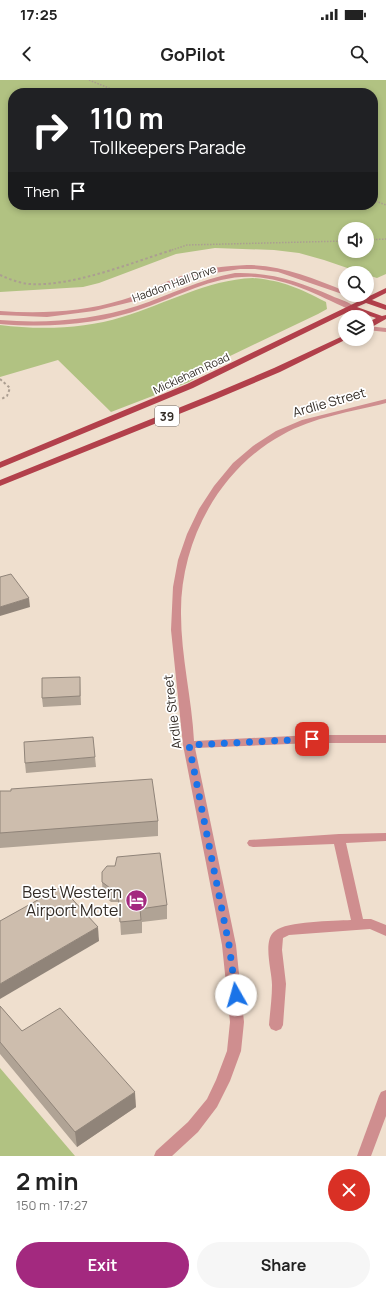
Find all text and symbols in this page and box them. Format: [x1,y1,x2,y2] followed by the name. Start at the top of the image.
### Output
[20,4,57,25] text: 17:25
[161,42,225,66] text: GoPilot
[16,43,38,65] icon: back
[348,43,370,65] icon: search
[90,99,164,137] text: 110 m
[24,104,76,156] icon: right
[90,135,246,159] text: Tollkeepers Parade
[67,180,89,202] icon: arrive
[24,181,59,202] text: Then
[338,222,374,346] map controls
[338,222,374,258] button: sound
[130,261,219,305] street label: Haddon Hall Drive
[338,266,374,302] button: search
[338,310,374,346] button: layers
[150,349,232,397] street label: Mickleham Road
[290,383,368,421] street label: Ardlie Street
[155,406,179,426] road number: 39
[158,674,186,750] street label: Ardlie Street
[295,722,329,756] pin
[301,728,323,750] icon: arrive
[22,881,122,921] place label: Best Western Airport Motel
[124,888,150,914] hotel icon: Best Western Airport Motel
[215,974,257,1016] position arrow
[16,1164,78,1197] text: 2 min
[328,1169,370,1211] button: close
[16,1196,88,1214] text: 150 m · 17:27
[16,1242,189,1288] button: Exit
[197,1242,370,1288] button: Share

